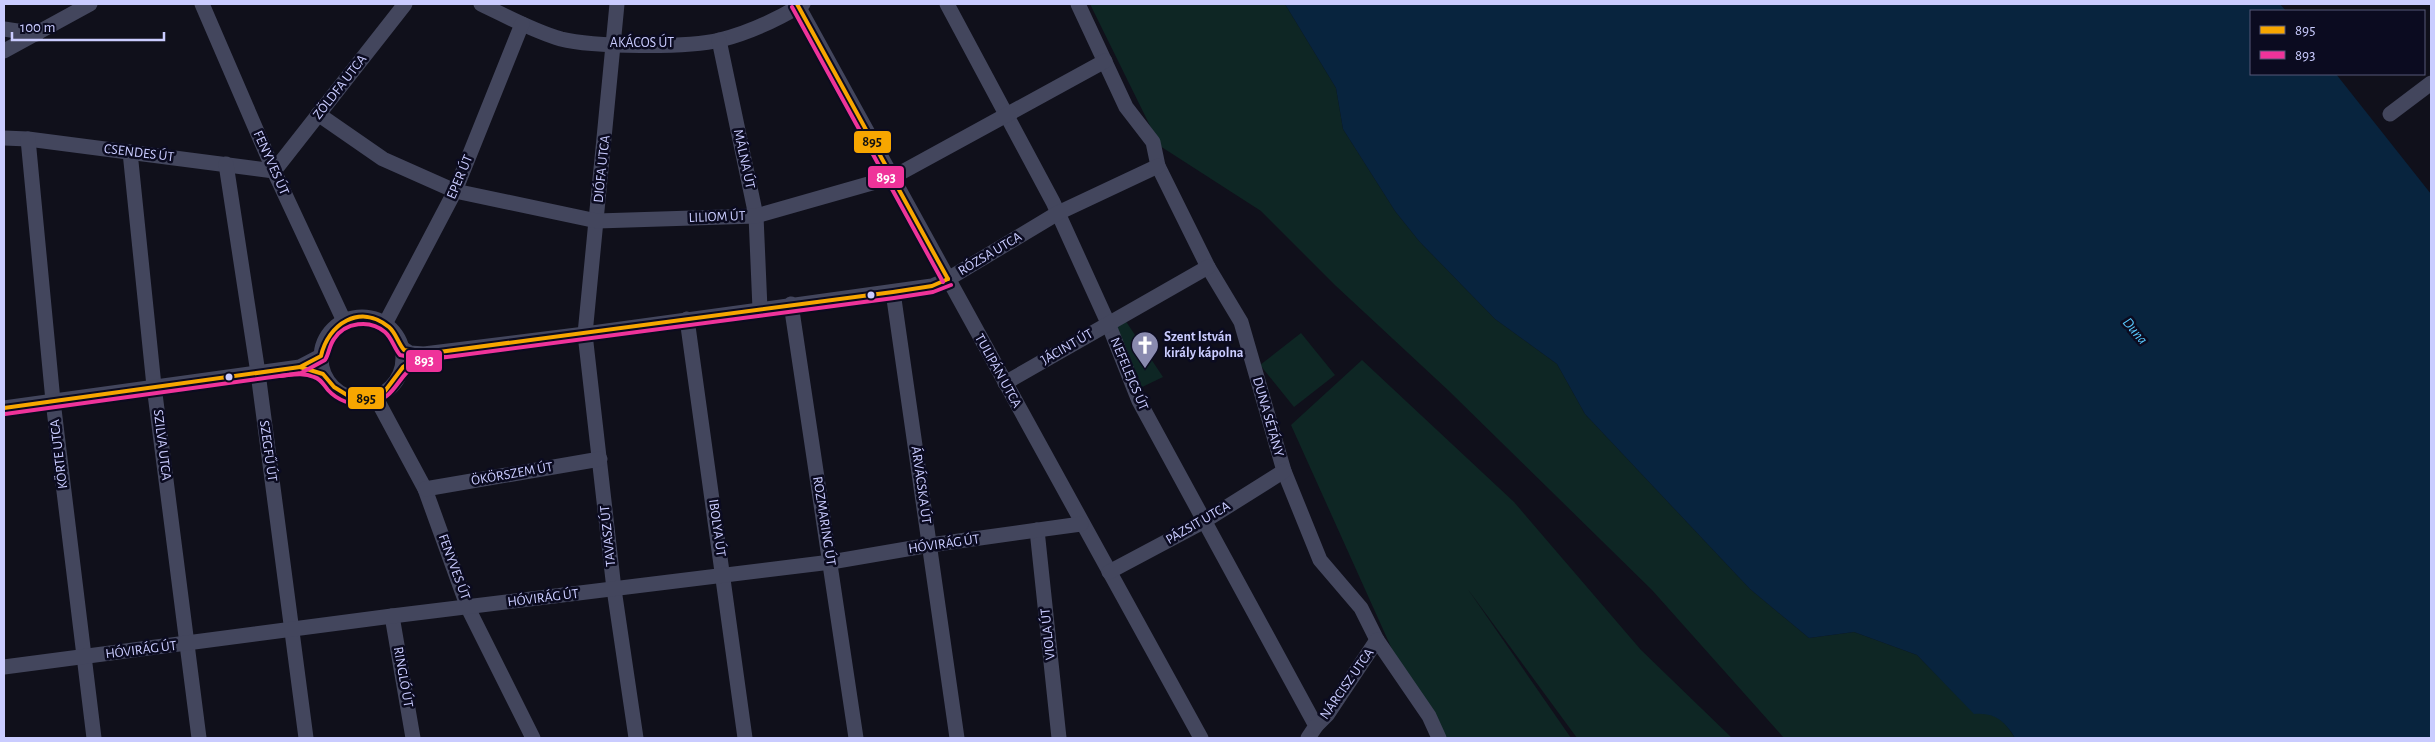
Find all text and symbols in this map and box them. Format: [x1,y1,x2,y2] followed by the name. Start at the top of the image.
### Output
[12,10,165,42] scale bar
[2250,10,2425,75] legend
[20,20,55,35] text: 100 m
[2295,23,2315,38] text: 895
[610,33,674,50] street label: AKÁCOS ÚT
[2295,48,2315,63] text: 893
[308,50,369,122] street label: ZÖLDFA UTCA
[251,127,294,197] street label: FENYVES ÚT
[731,127,760,190] street label: MÁLNA ÚT
[853,130,892,154] line badge: 895
[588,134,613,204] street label: DIÓFA UTCA
[862,135,882,149] text: 895
[103,139,175,164] street label: CSENDES ÚT
[442,152,476,201] street label: EPER ÚT
[867,165,905,189] line badge: 893
[876,171,896,185] text: 893
[688,206,746,225] street label: LILIOM ÚT
[954,227,1024,278] street label: RÓZSA UTCA
[866,290,876,300] unlabelled marker
[2120,315,2150,347] water label: Duna
[1037,324,1095,367] street label: JÁCINT ÚT
[972,330,1027,410] street label: TULIPÁN UTCA
[1130,330,1160,369] church icon: Szent István király kápolna
[1164,330,1244,360] place label: Szent István király kápolna
[1107,334,1153,413] street label: NEFELEJCS ÚT
[405,349,443,373] line badge: 893
[414,354,434,368] text: 893
[224,372,234,382] unlabelled marker
[1250,375,1289,459] street label: DUNA SÉTÁNY
[347,386,385,410] line badge: 895
[356,392,376,406] text: 895
[151,409,173,481] street label: SZILVA UTCA
[45,418,70,490] street label: KÖRTE UTCA
[257,419,282,483] street label: SZEGFŰ ÚT
[909,445,936,525] street label: ÁRVÁCSKA ÚT
[470,457,554,488] street label: ÖKÖRSZEM ÚT
[810,475,841,567] street label: ROZMARING ÚT
[1162,496,1233,547] street label: PÁZSIT UTCA
[706,498,731,558] street label: IBOLYA ÚT
[595,505,618,568] street label: TAVASZ ÚT
[907,529,981,556] street label: HÓVIRÁG ÚT
[436,531,475,602] street label: FENYVES ÚT
[506,584,580,609] street label: HÓVIRÁG ÚT
[1035,607,1058,661] street label: VIOLA ÚT
[104,636,178,661] street label: HÓVIRÁG ÚT
[1315,644,1377,722] street label: NÁRCISZ UTCA
[391,645,418,709] street label: RINGLÓ ÚT

